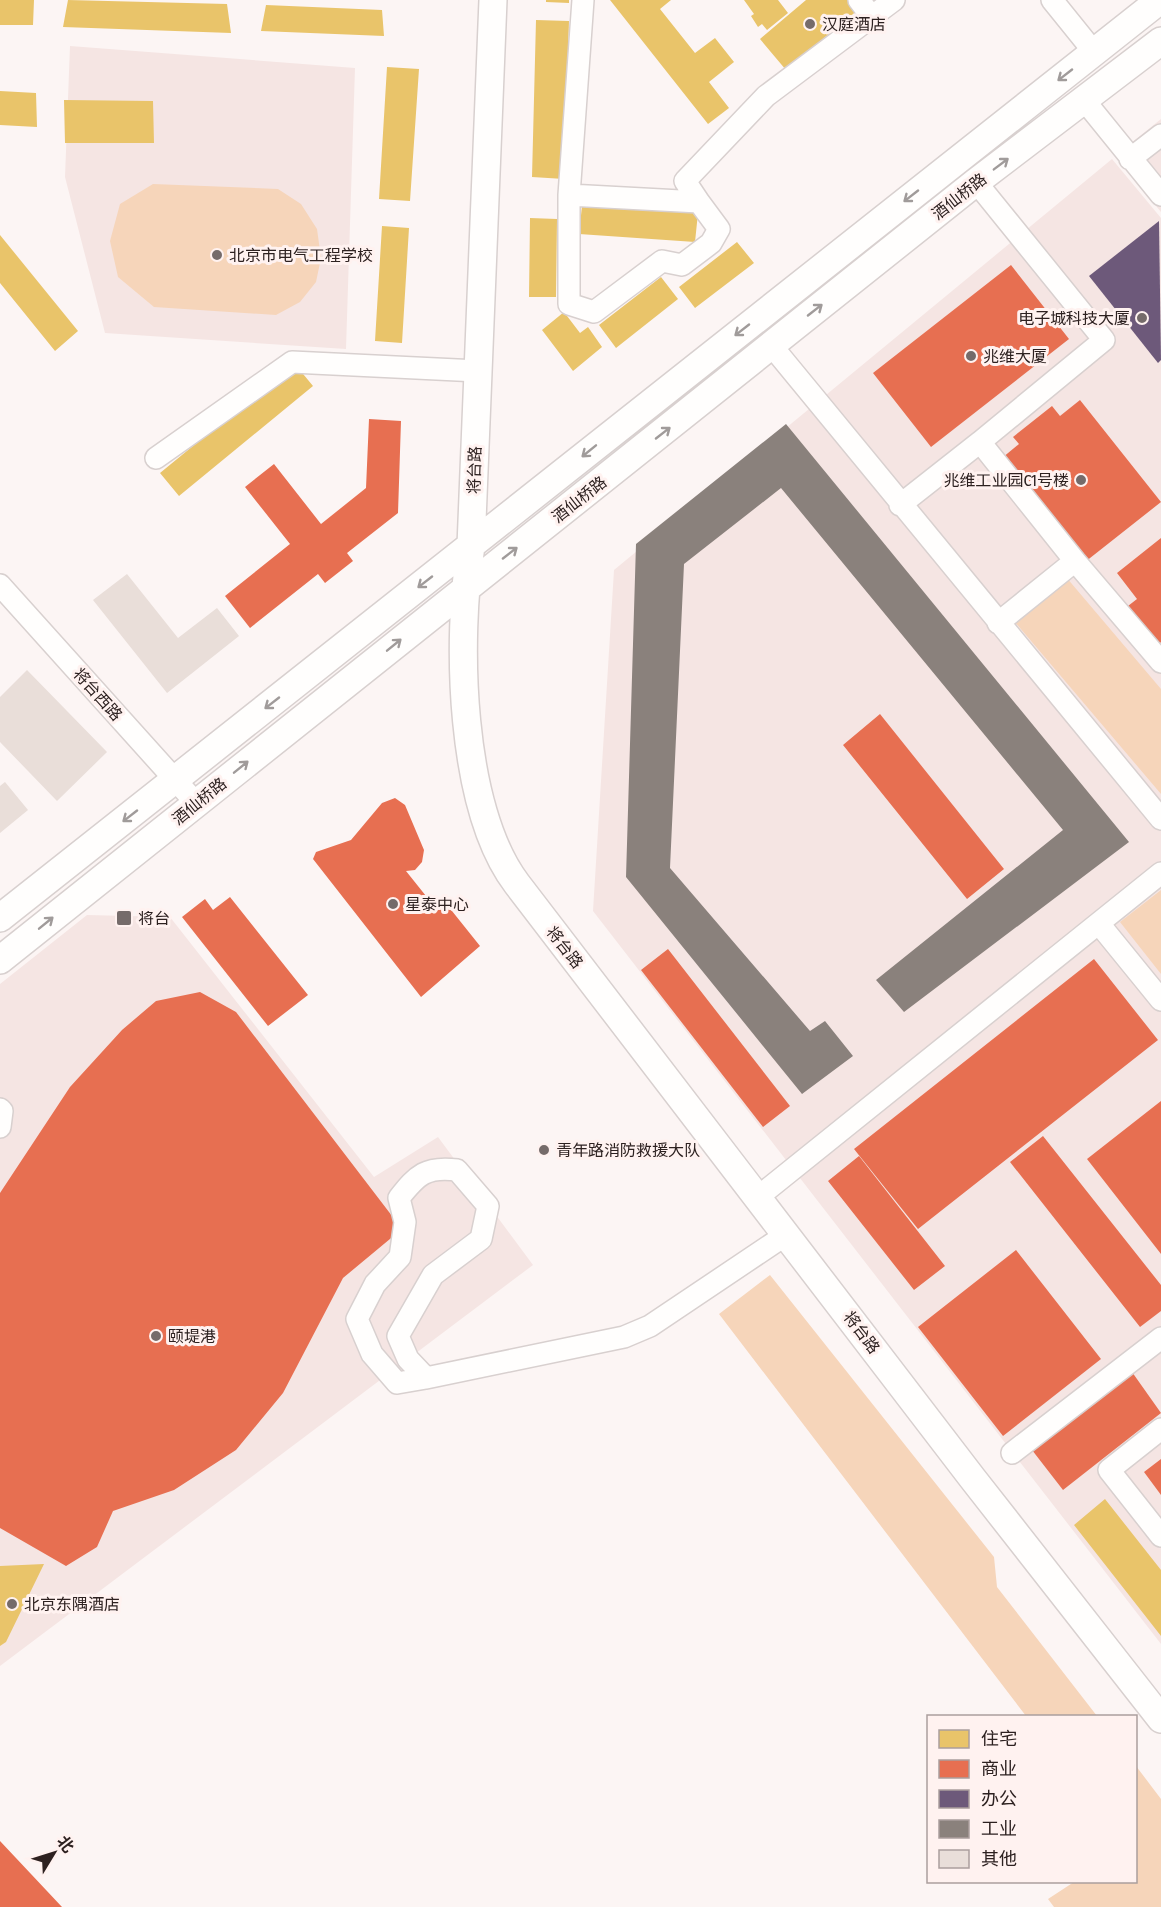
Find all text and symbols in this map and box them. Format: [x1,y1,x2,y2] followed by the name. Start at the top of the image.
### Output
[822,15,886,34] place label: 汉庭酒店
[803,17,817,31] marker: 汉庭酒店
[1057,69,1073,82] one-way arrow
[993,157,1009,170] one-way arrow
[928,169,990,224] street label: 酒仙桥路
[904,190,920,203] one-way arrow
[229,246,373,265] place label: 北京市电气工程学校
[210,248,224,262] marker: 北京市电气工程学校
[807,304,823,317] one-way arrow
[1018,309,1130,328] place label: 电子城科技大厦
[1135,311,1149,325] marker: 电子城科技大厦
[734,323,750,336] one-way arrow
[983,347,1047,366] place label: 兆维大厦
[964,349,978,363] marker: 兆维大厦
[655,426,671,439] one-way arrow
[581,445,597,458] one-way arrow
[464,446,485,494] street label: 将台路
[943,471,1069,490] place label: 兆维工业园C1号楼
[548,472,610,527] street label: 酒仙桥路
[1074,473,1088,487] marker: 兆维工业园C1号楼
[502,547,518,560] one-way arrow
[417,576,433,589] one-way arrow
[385,639,401,652] one-way arrow
[69,664,126,724] street label: 将台西路
[264,697,280,710] one-way arrow
[233,760,249,773] one-way arrow
[168,774,230,829] street label: 酒仙桥路
[122,809,138,822] one-way arrow
[405,895,469,914] place label: 星泰中心
[386,897,400,911] marker: 星泰中心
[115,909,133,927] marker: 将台
[138,909,170,928] place label: 将台
[37,917,53,930] one-way arrow
[542,923,587,972] street label: 将台路
[556,1141,700,1160] place label: 青年路消防救援大队
[537,1143,551,1157] marker: 青年路消防救援大队
[840,1307,884,1357] street label: 将台路
[168,1327,216,1346] place label: 颐堤港
[149,1329,163,1343] marker: 颐堤港
[24,1595,120,1614] place label: 北京东隅酒店
[5,1597,19,1611] marker: 北京东隅酒店
[927,1715,1137,1883] legend
[981,1728,1017,1750] text: 住宅
[981,1758,1017,1780] text: 商业
[981,1788,1017,1810] text: 办公
[981,1818,1017,1840] text: 工业
[24,1823,84,1883] north arrow
[53,1832,78,1856] text: 北
[981,1848,1017,1870] text: 其他

